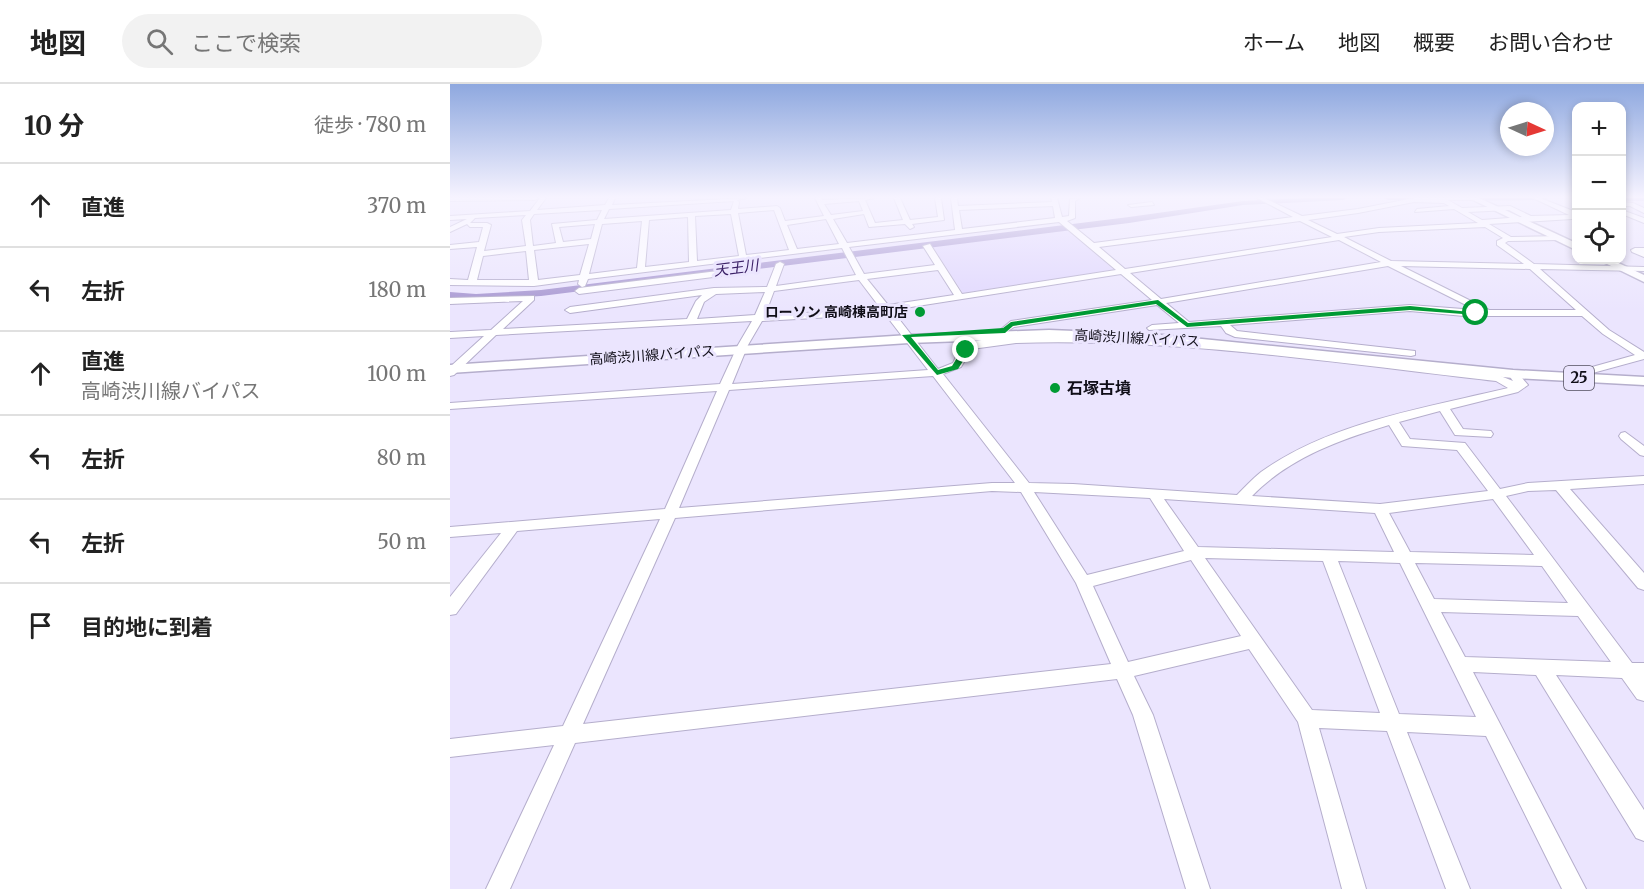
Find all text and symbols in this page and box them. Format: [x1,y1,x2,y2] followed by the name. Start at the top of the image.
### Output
[122,14,542,68] search box
[30,25,86,61] text: 地図
[143,25,176,58] icon: search
[191,29,301,57] text: ここで検索
[1243,29,1305,56] text: ホーム
[1338,29,1380,56] text: 地図
[1413,29,1455,56] text: 概要
[1488,29,1614,56] text: お問い合わせ
[1500,102,1554,156] north arrow
[1572,102,1626,264] map controls
[1572,102,1626,156] button: +
[24,109,84,142] text: 10 分
[314,112,426,137] text: 徒歩 · 780 m
[1572,156,1626,210] button: −
[24,189,57,222] icon: ahead
[81,193,125,221] text: 直進
[367,193,426,218] text: 370 m
[1572,210,1626,264] button: locate
[712,255,761,280] water label: 天王川
[24,273,57,306] icon: left
[81,277,125,305] text: 左折
[368,277,426,302] text: 180 m
[1462,299,1488,325] route start
[765,303,908,321] place label: ローソン 高崎棟高町店
[913,305,927,319] marker: ローソン 高崎棟高町店
[1074,326,1200,350] street label: 高崎渋川線バイパス
[952,336,978,362] route end
[589,342,715,368] street label: 高崎渋川線バイパス
[81,347,125,375] text: 直進
[24,357,57,390] icon: ahead
[367,361,426,386] text: 100 m
[1564,366,1594,390] road number: 25
[81,378,261,403] text: 高崎渋川線バイパス
[1067,378,1131,398] place label: 石塚古墳
[1048,381,1062,395] marker: 石塚古墳
[24,441,57,474] icon: left
[81,445,125,473] text: 左折
[377,445,426,470] text: 80 m
[24,525,57,558] icon: left
[81,529,125,557] text: 左折
[377,529,426,554] text: 50 m
[24,609,57,642] icon: arrive
[81,613,213,641] text: 目的地に到着

